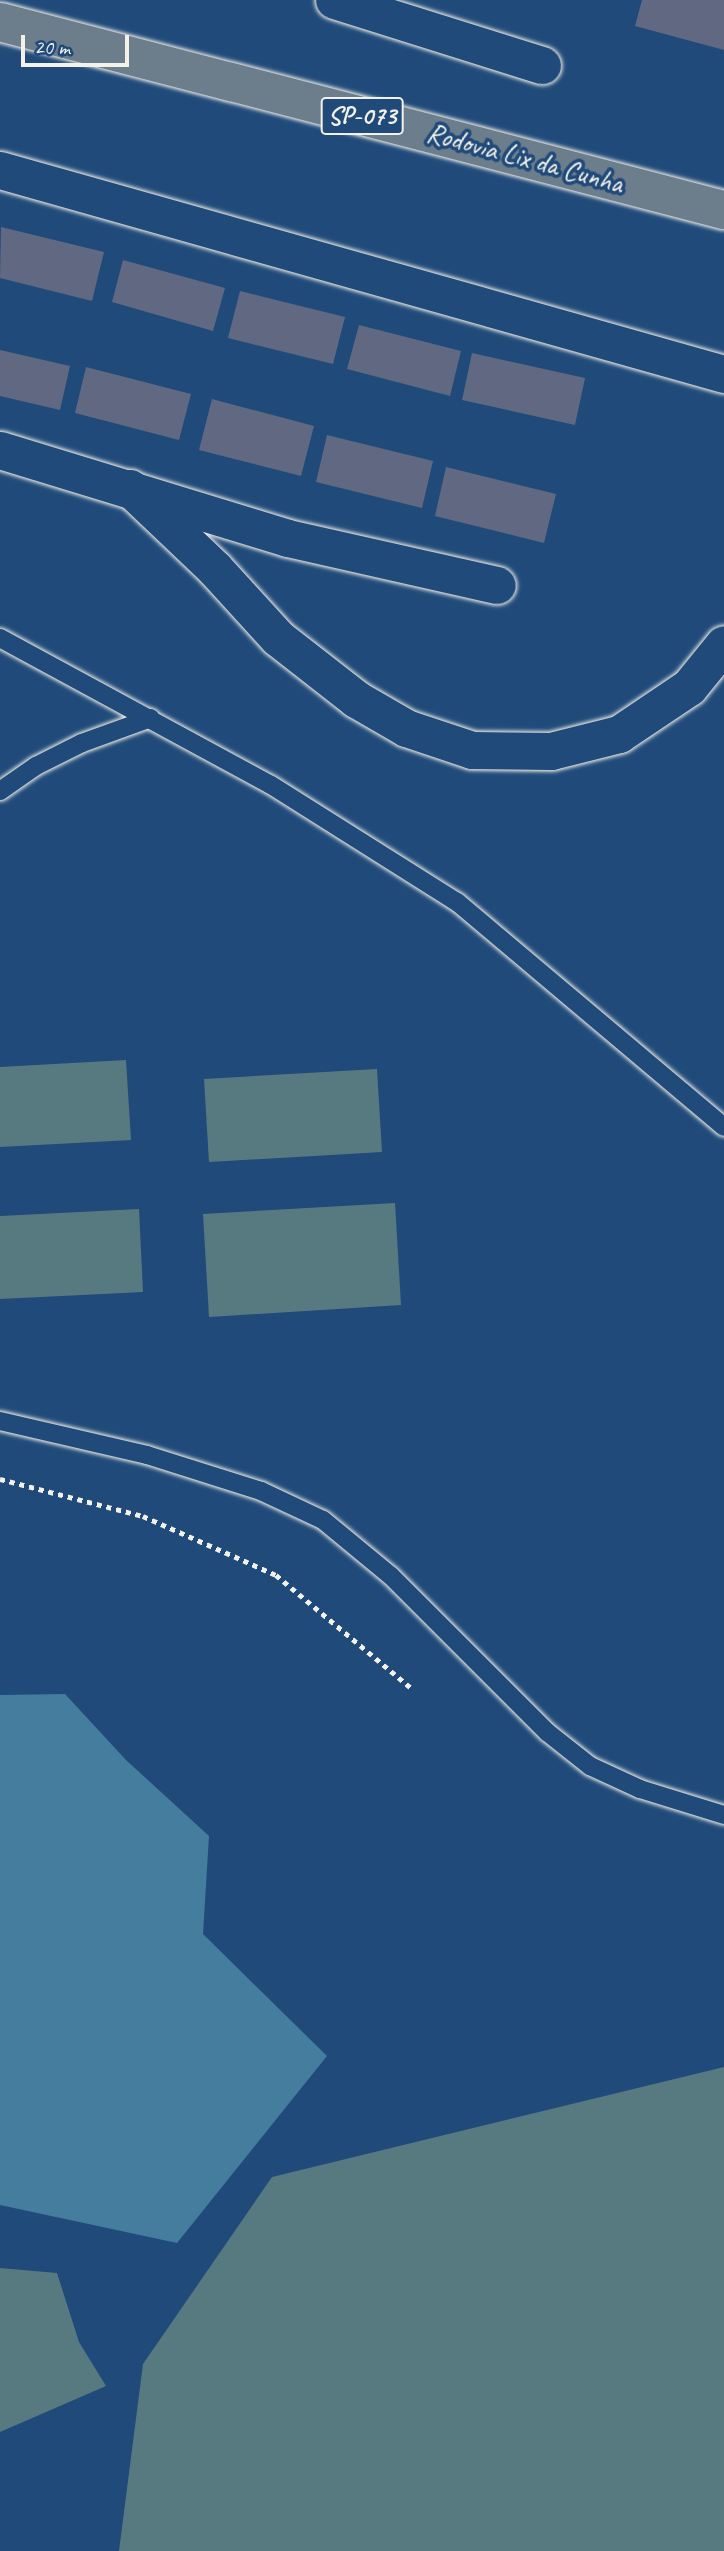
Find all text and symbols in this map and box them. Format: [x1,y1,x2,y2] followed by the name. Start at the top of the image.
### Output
[24,21,133,65] scale bar
[34,34,70,60] text: 20 m
[320,94,404,139] road number: SP-073
[423,116,627,200] street label: Rodovia Lix da Cunha

